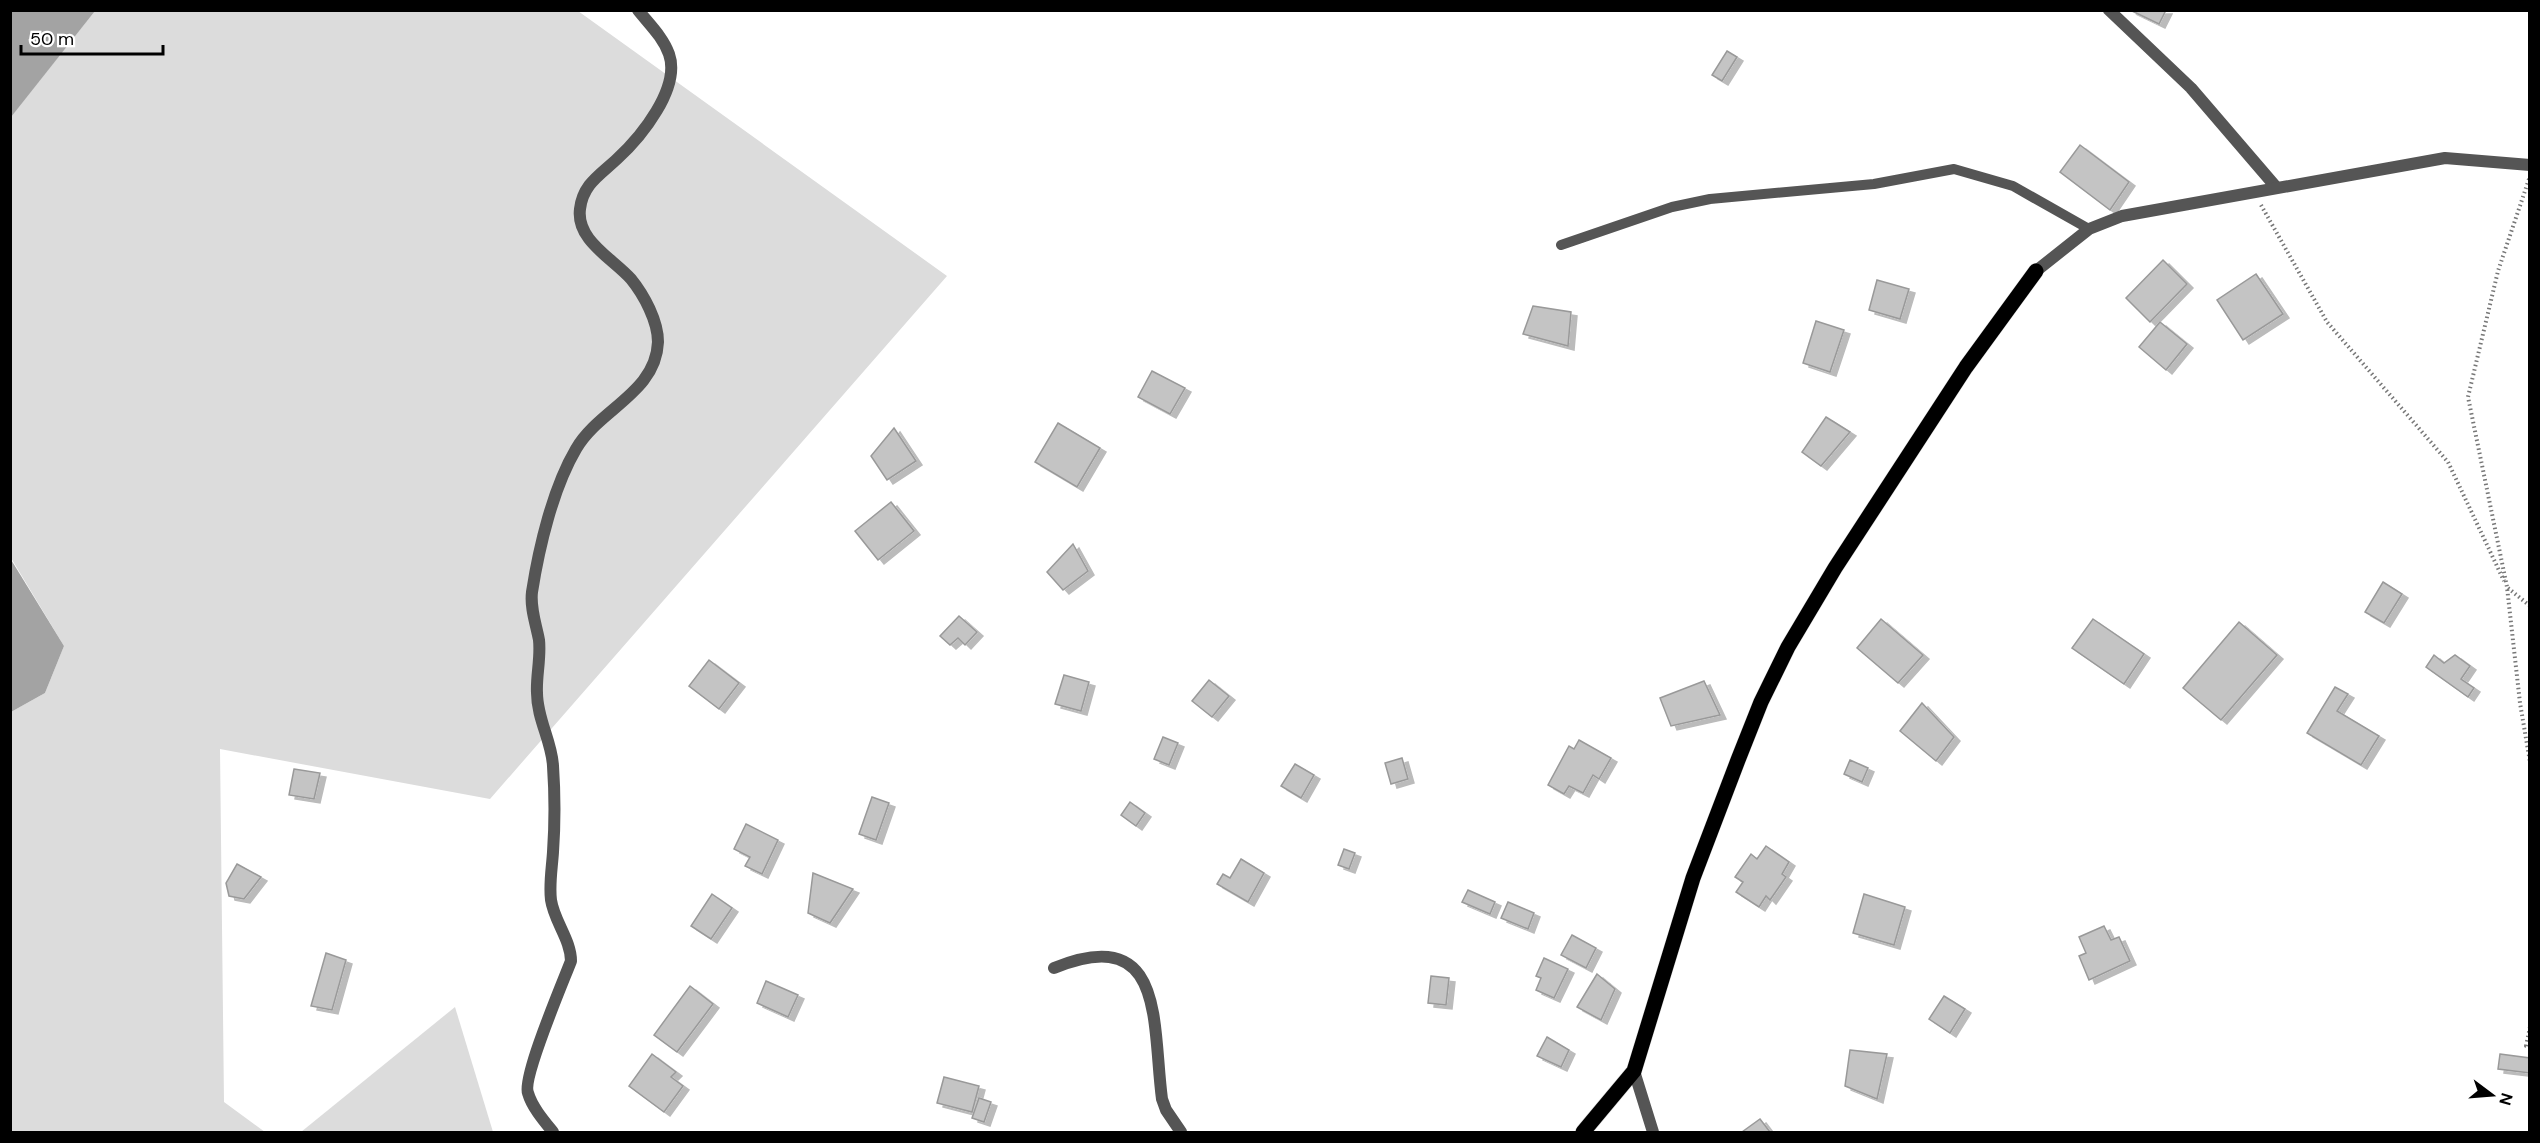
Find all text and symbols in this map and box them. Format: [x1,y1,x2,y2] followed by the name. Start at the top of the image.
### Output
[21,18,164,56] scale bar
[30,27,74,51] text: 50 m
[2462,1065,2522,1125] north arrow
[2494,1090,2518,1108] text: N

